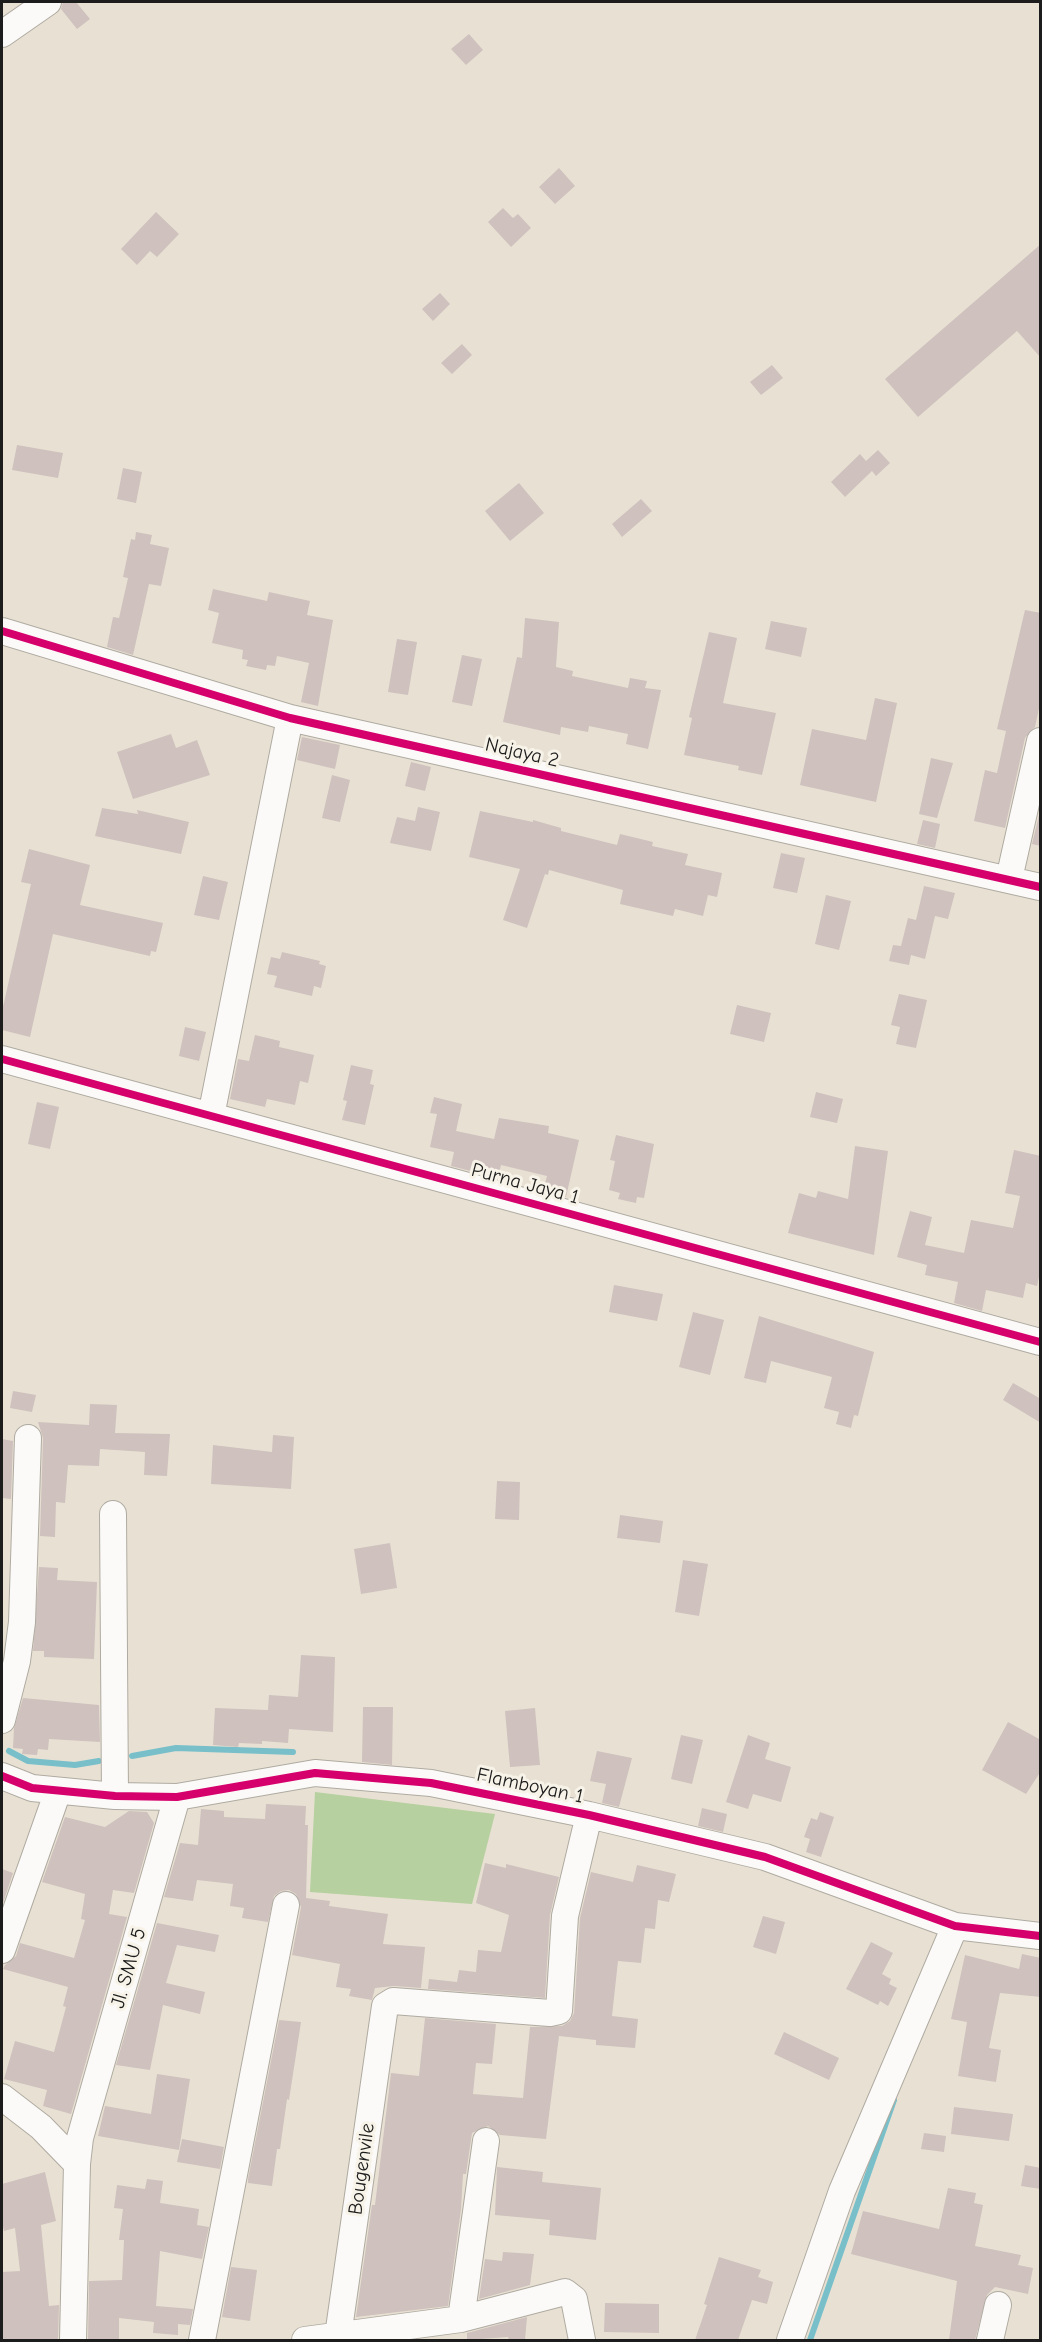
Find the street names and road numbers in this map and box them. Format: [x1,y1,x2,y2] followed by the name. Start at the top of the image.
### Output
[483,733,561,773] street label: Najaya 2
[469,1158,581,1210] street label: Purna Jaya 1
[474,1763,586,1809] street label: Flamboyan 1
[106,1925,152,2011] street label: Jl. SMU 5
[344,2122,380,2216] street label: Bougenvile

